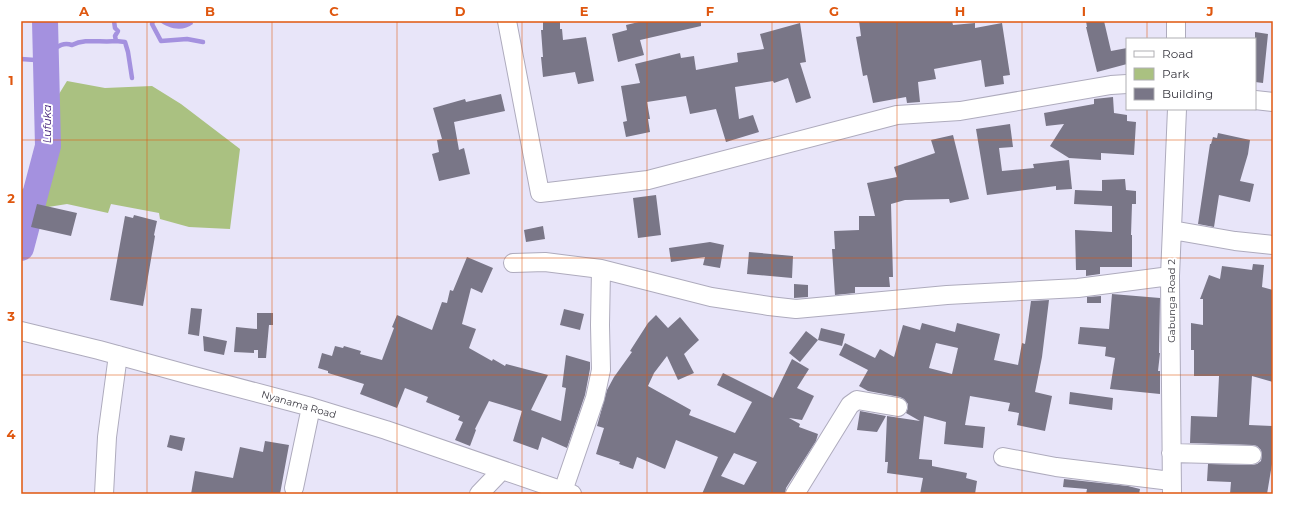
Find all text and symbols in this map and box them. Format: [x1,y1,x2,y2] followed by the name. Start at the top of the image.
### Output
[78,3,90,19] text: A
[205,3,215,19] text: B
[329,3,339,19] text: C
[455,3,466,19] text: D
[580,3,589,19] text: E
[706,3,714,19] text: F
[829,3,839,19] text: G
[955,3,965,19] text: H
[1082,3,1086,19] text: I
[1205,3,1214,19] text: J
[1126,38,1256,110] legend
[1162,46,1193,61] text: Road
[1162,66,1190,81] text: Park
[8,72,14,88] text: 1
[1162,86,1213,101] text: Building
[40,105,54,143] water label: Lufuka
[7,190,15,206] text: 2
[1165,259,1178,343] street label: Gabunga Road 2
[6,308,15,324] text: 3
[260,388,338,421] street label: Nyanama Road
[7,426,16,442] text: 4

